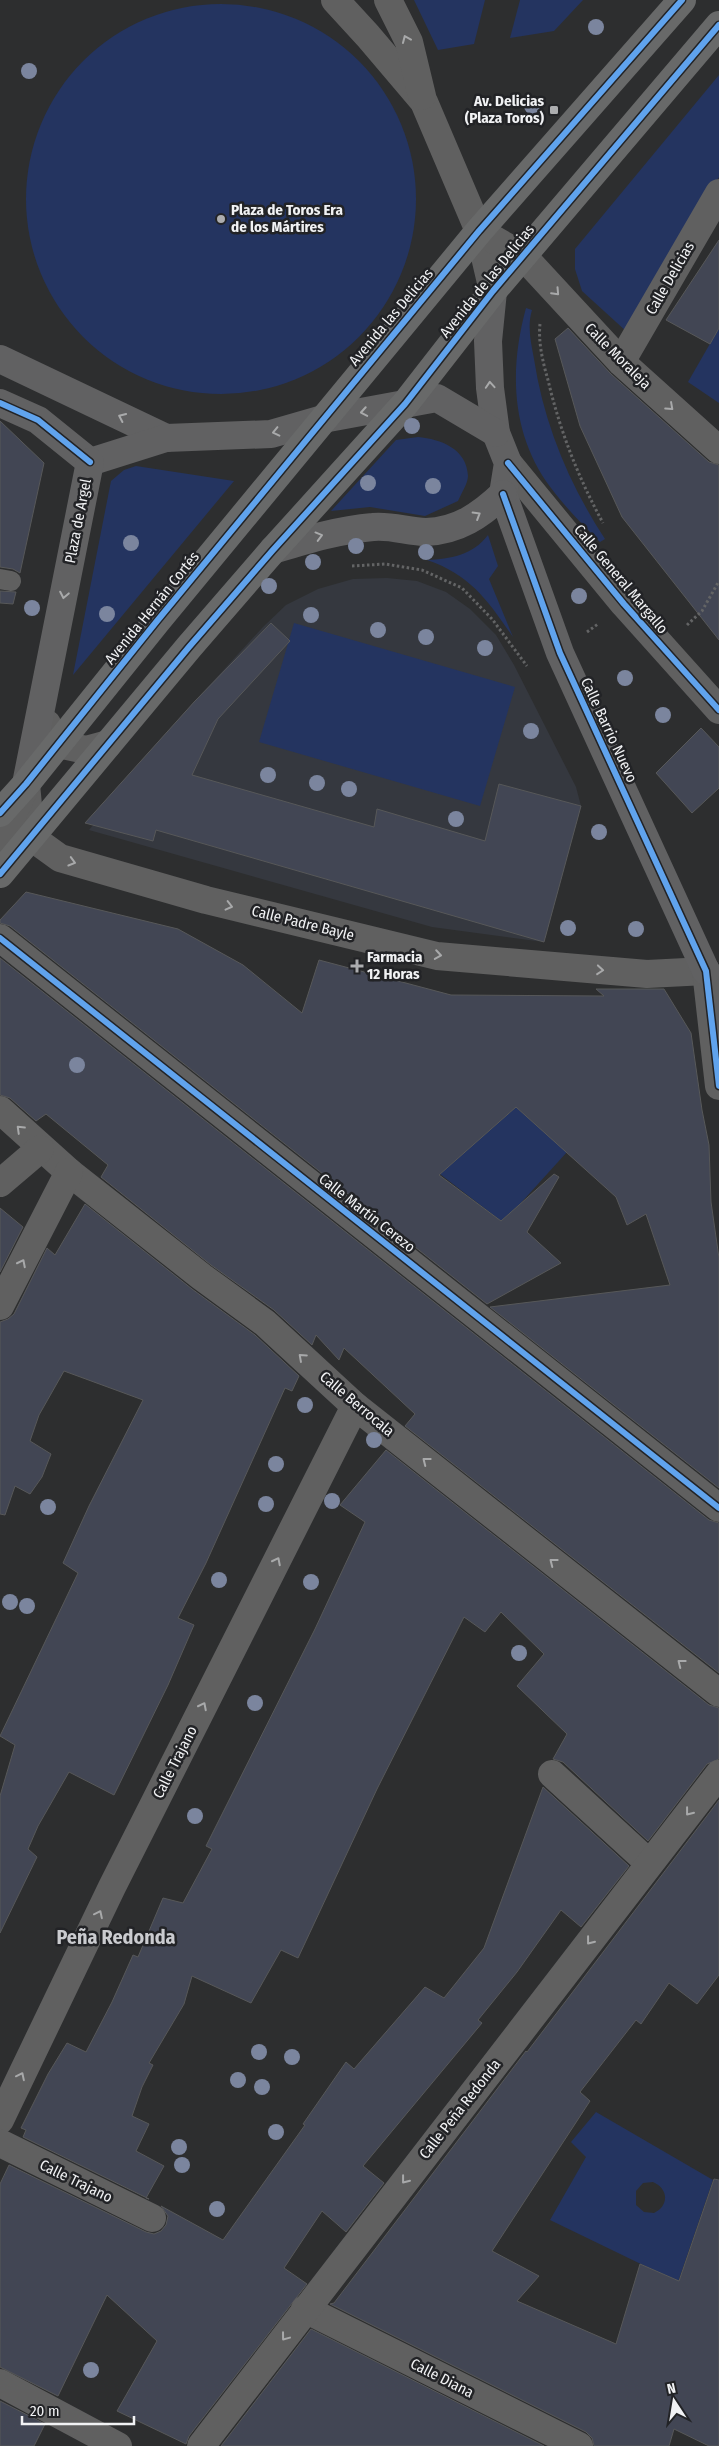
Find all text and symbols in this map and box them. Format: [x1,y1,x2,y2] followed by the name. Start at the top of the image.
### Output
[402,35,413,44] one-way arrow
[465,92,544,127] place label: Av. Delicias (Plaza Toros)
[548,104,560,116] marker: Av. Delicias (Plaza Toros)
[231,201,343,236] place label: Plaza de Toros Era de los Mártires
[215,213,227,225] marker: Plaza de Toros Era de los Mártires
[436,221,538,341] street label: Avenida de las Delicias
[642,238,698,318] street label: Calle Delicias
[345,265,437,369] street label: Avenida las Delicias
[550,287,559,296] one-way arrow
[581,319,655,393] street label: Calle Moraleja
[485,381,496,389] one-way arrow
[664,401,673,410] one-way arrow
[359,406,368,416] one-way arrow
[118,413,127,423] one-way arrow
[271,426,280,437] one-way arrow
[61,477,95,565] street label: Plaza de Argel
[472,512,481,522] one-way arrow
[570,521,672,637] street label: Calle General Margallo
[315,531,324,542] one-way arrow
[101,548,203,668] street label: Avenida Hernán Cortés
[59,591,69,600] one-way arrow
[577,675,641,785] street label: Calle Barrio Nuevo
[68,856,76,866] one-way arrow
[224,900,233,911] one-way arrow
[250,902,356,944] street label: Calle Padre Bayle
[367,948,423,983] place label: Farmacia 12 Horas
[434,949,442,960] one-way arrow
[351,960,363,972] marker: Farmacia 12 Horas
[596,964,604,975] one-way arrow
[17,1126,26,1135] one-way arrow
[315,1170,419,1256] street label: Calle Martín Cerezo
[16,1259,26,1268] one-way arrow
[298,1354,307,1363] one-way arrow
[316,1368,398,1440] street label: Calle Berrocala
[423,1459,432,1467] one-way arrow
[271,1558,281,1567] one-way arrow
[550,1559,559,1568] one-way arrow
[677,1660,687,1669] one-way arrow
[197,1703,207,1712] one-way arrow
[149,1723,201,1801] street label: Calle Trajano
[686,1806,695,1816] one-way arrow
[92,1910,103,1919] one-way arrow
[57,1925,176,1949] district label: Peña Redonda
[586,1935,595,1944] one-way arrow
[415,2056,505,2162] street label: Calle Peña Redonda
[15,2072,25,2081] one-way arrow
[37,2156,115,2206] street label: Calle Trajano
[402,2174,411,2184] one-way arrow
[282,2331,290,2340] one-way arrow
[407,2354,477,2402] street label: Calle Diana
[649,2376,699,2426] north arrow
[666,2380,677,2398] text: N
[22,2394,135,2426] scale bar
[30,2402,60,2420] text: 20 m

